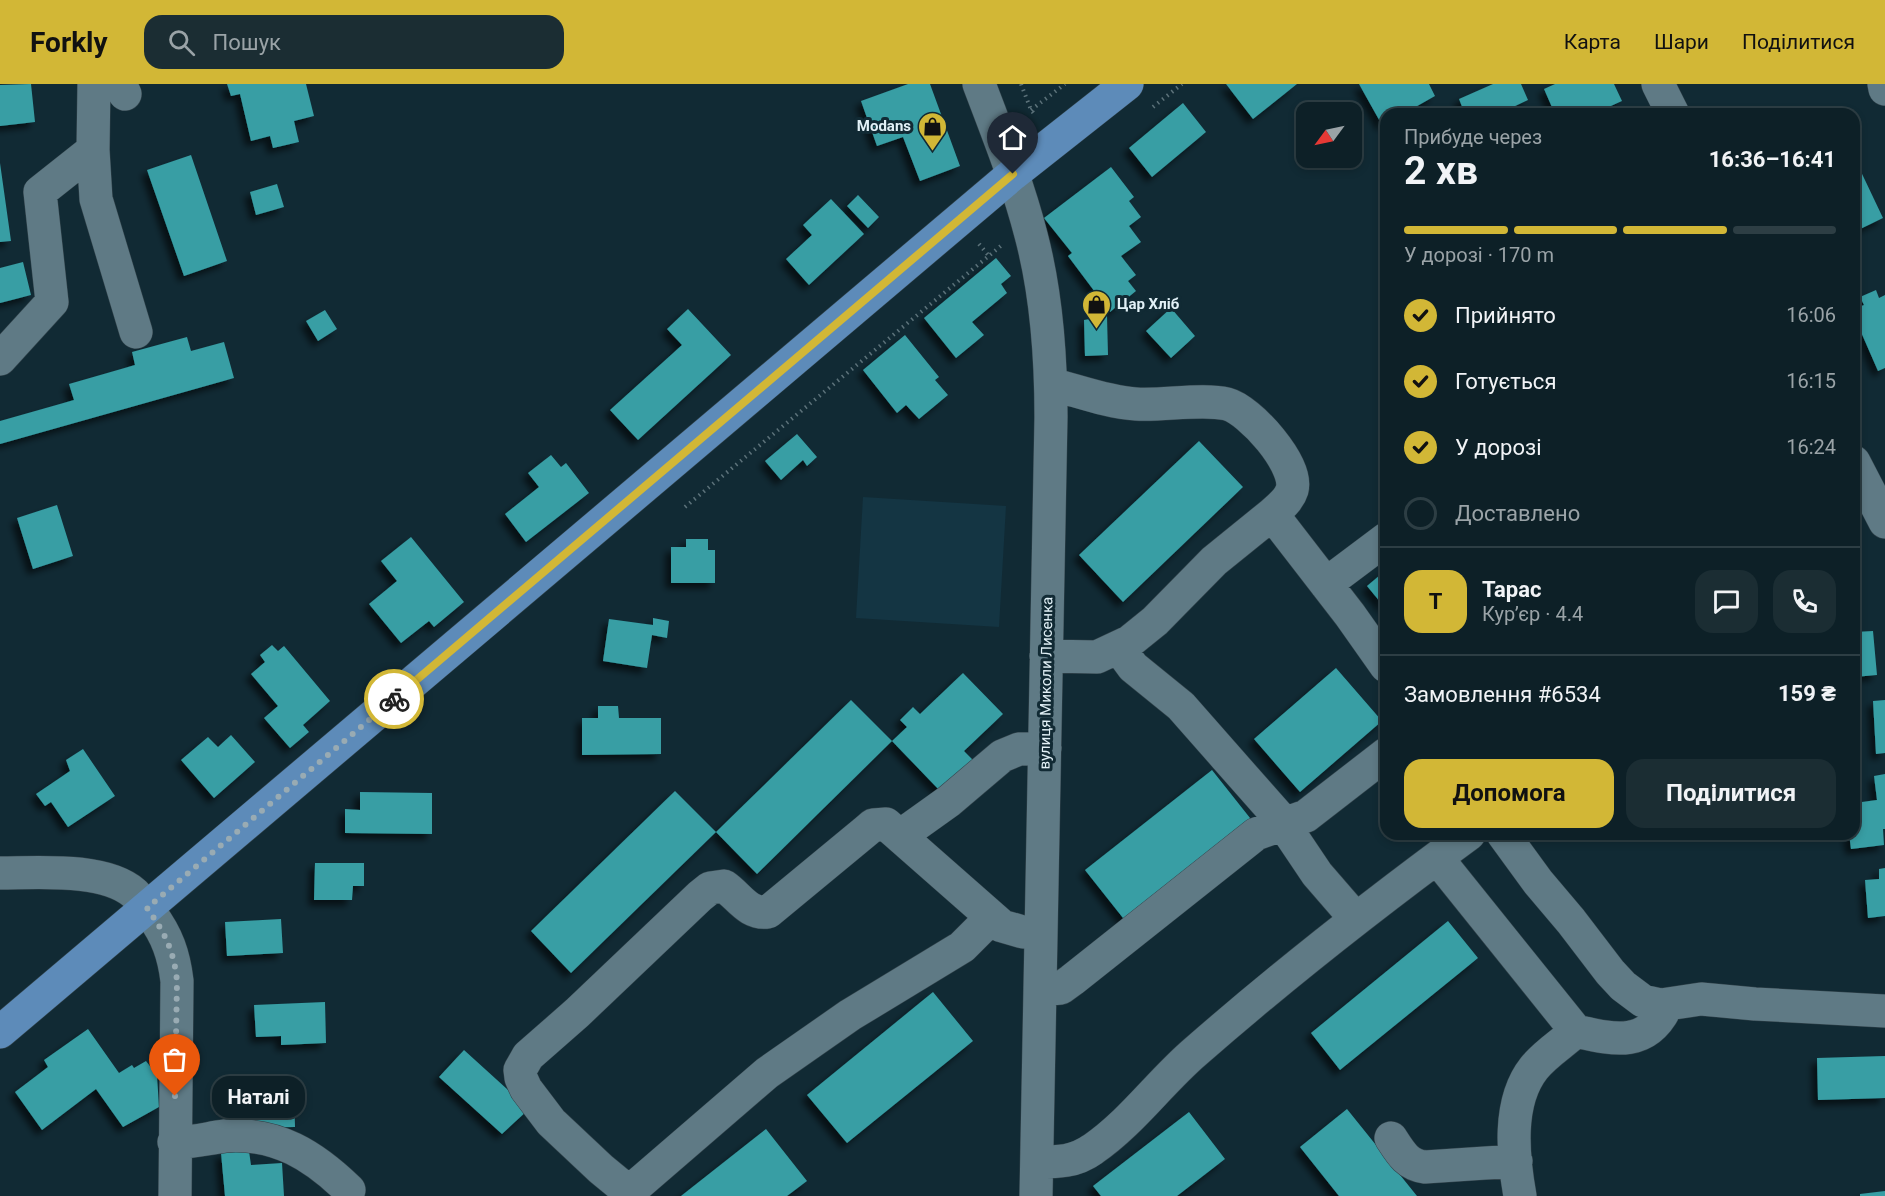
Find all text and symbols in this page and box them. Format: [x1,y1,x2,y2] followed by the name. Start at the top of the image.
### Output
[144,15,564,69] search box
[30,26,108,59] text: Forkly
[165,26,198,59] icon: search
[213,30,281,55] text: Пошук
[1564,30,1621,54] text: Карта
[1654,30,1709,54] text: Шари
[1742,30,1855,54] text: Поділитися
[1296,102,1362,168] north arrow
[1296,102,1362,168] map controls
[916,110,948,152] shop icon: Modans
[987,112,1038,174] pin
[857,117,911,135] place label: Modans
[996,121,1029,154] icon: home
[1404,125,1542,149] text: Прибуде через
[1709,147,1836,172] text: 16:36–16:41
[1404,148,1478,194] text: 2 хв
[1404,243,1554,267] text: У дорозі · 170 m
[1080,288,1112,330] shop icon: Цар Хліб
[1117,295,1180,313] place label: Цар Хліб
[1404,299,1437,332] icon: check
[1455,303,1556,328] text: Прийнято
[1786,303,1836,327] text: 16:06
[1404,365,1437,398] icon: check
[1455,369,1556,394] text: Готується
[1786,369,1836,393] text: 16:15
[1404,431,1437,464] icon: check
[1455,435,1542,460] text: У дорозі
[1786,435,1836,459] text: 16:24
[1455,501,1580,526] text: Доставлено
[1695,570,1758,633] button: chat
[1773,570,1836,633] button: phone
[1482,577,1541,602] text: Тарас
[1429,589,1442,614] text: Т
[1035,596,1057,770] street label: вулиця Миколи Лисенка
[1482,602,1583,626] text: Кур’єр · 4.4
[364,669,424,729] courier
[1778,681,1836,706] text: 159 ₴
[1404,682,1601,707] text: Замовлення #6534
[378,683,411,716] icon: bike
[1404,759,1614,828] button: Допомога
[1626,759,1836,828] button: Поділитися
[149,1034,200,1096] pin
[158,1043,191,1076] icon: bag
[211,1075,304,1117] callout: Наталі
[227,1085,290,1109] text: Наталі

